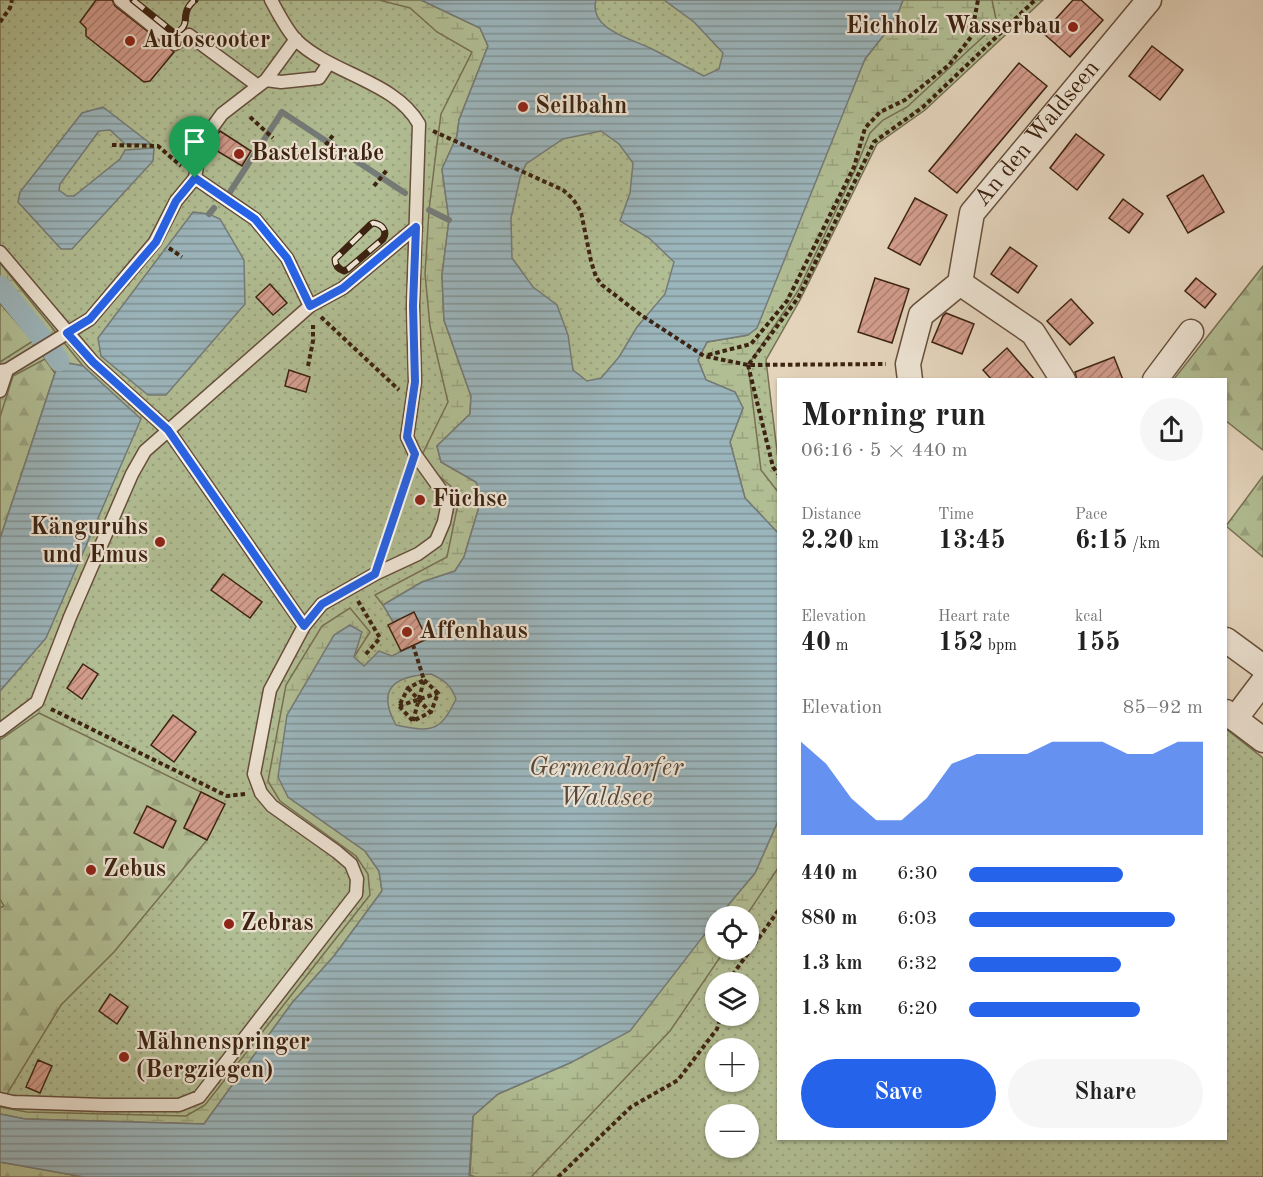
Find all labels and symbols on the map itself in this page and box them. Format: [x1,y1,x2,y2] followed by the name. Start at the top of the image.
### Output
[846,15,1061,39] place label: Eichholz Wasserbau
[1066,20,1080,34] marker: Eichholz Wasserbau
[142,29,270,53] place label: Autoscooter
[123,34,137,48] marker: Autoscooter
[970,57,1105,211] street label: An den Waldseen
[535,95,627,119] place label: Seilbahn
[516,100,530,114] marker: Seilbahn
[169,116,220,178] pin
[251,142,384,166] place label: Bastelstraße
[232,147,246,161] marker: Bastelstraße
[432,488,508,512] place label: Füchse
[413,493,427,507] marker: Füchse
[30,516,148,568] place label: Känguruhs und Emus
[153,535,167,549] marker: Känguruhs und Emus
[419,620,528,644] place label: Affenhaus
[400,625,414,639] marker: Affenhaus
[529,755,684,811] water label: Germendorfer Waldsee
[103,858,166,882] place label: Zebus
[84,863,98,877] marker: Zebus
[241,912,314,936] place label: Zebras
[222,917,236,931] marker: Zebras
[136,1031,310,1083] place label: Mähnenspringer (Bergziegen)
[117,1050,131,1064] marker: Mähnenspringer (Bergziegen)

